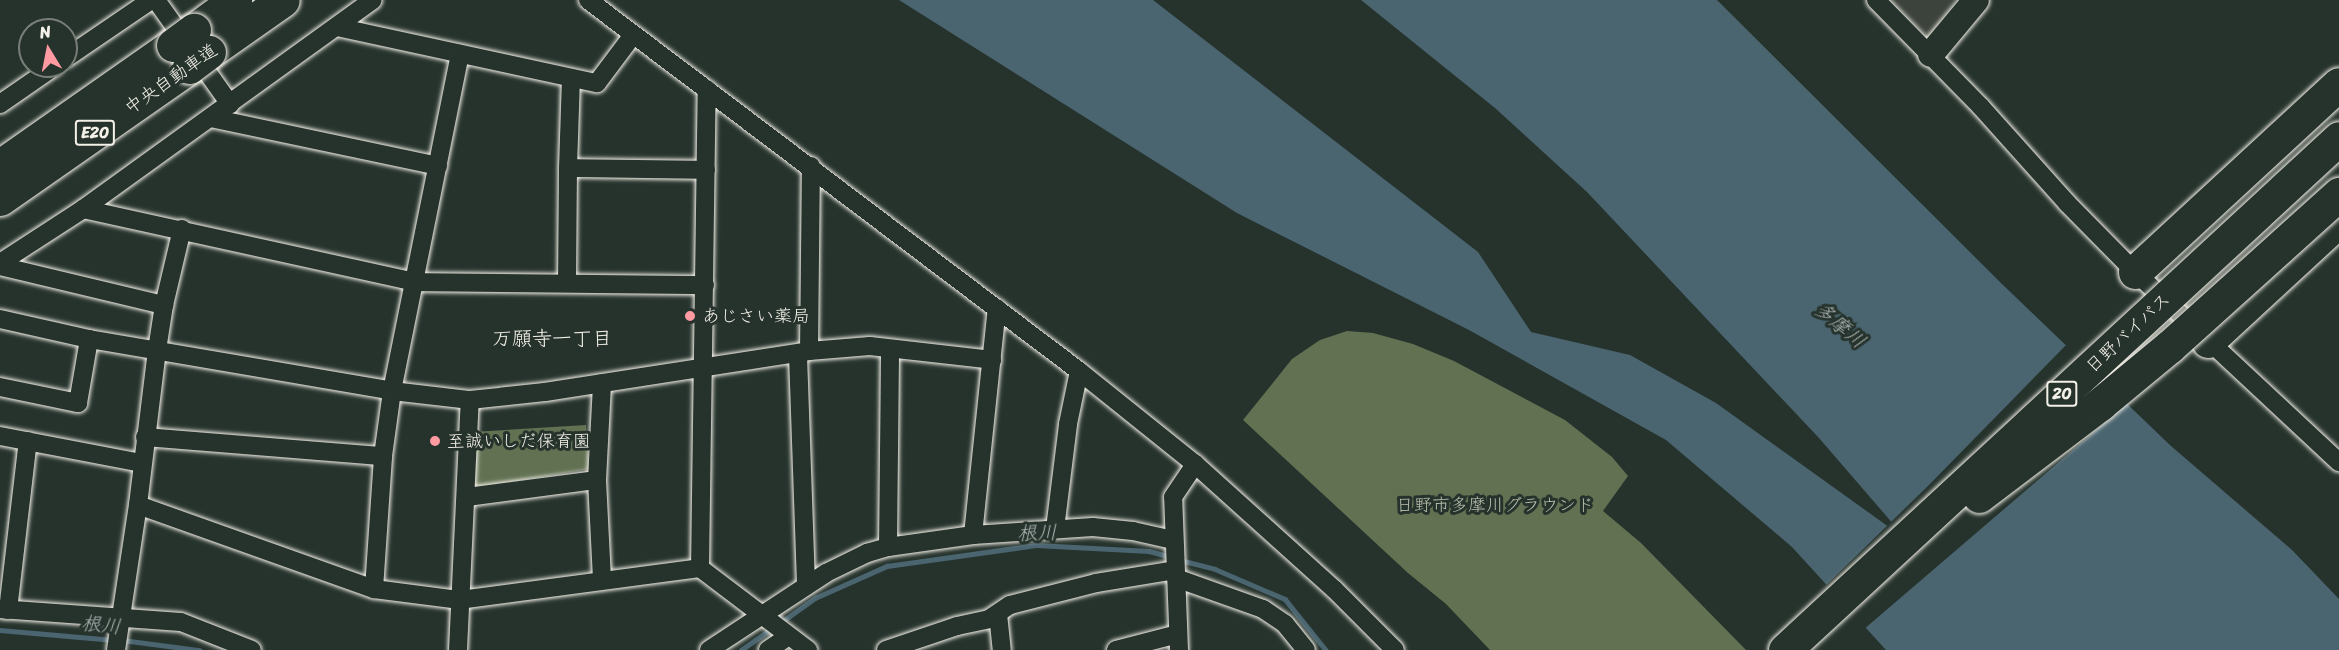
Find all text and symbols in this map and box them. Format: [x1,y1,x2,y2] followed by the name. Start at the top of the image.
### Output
[37,17,53,47] text: N
[18,18,78,78] north arrow
[121,39,221,119] street label: 中央自動車道
[74,120,116,146] road number: E20
[2081,288,2175,378] street label: 日野バイパス
[1809,297,1871,353] water label: 多摩川
[702,305,810,327] place label: あじさい薬局
[683,309,697,323] marker: あじさい薬局
[492,326,612,350] district label: 万願寺一丁目
[2046,381,2078,407] road number: 20
[447,430,591,452] place label: 至誠いしだ保育園
[428,434,442,448] marker: 至誠いしだ保育園
[1396,494,1594,516] park label: 日野市多摩川グラウンド
[1017,520,1057,546] water label: 根川
[80,611,122,639] water label: 根川

